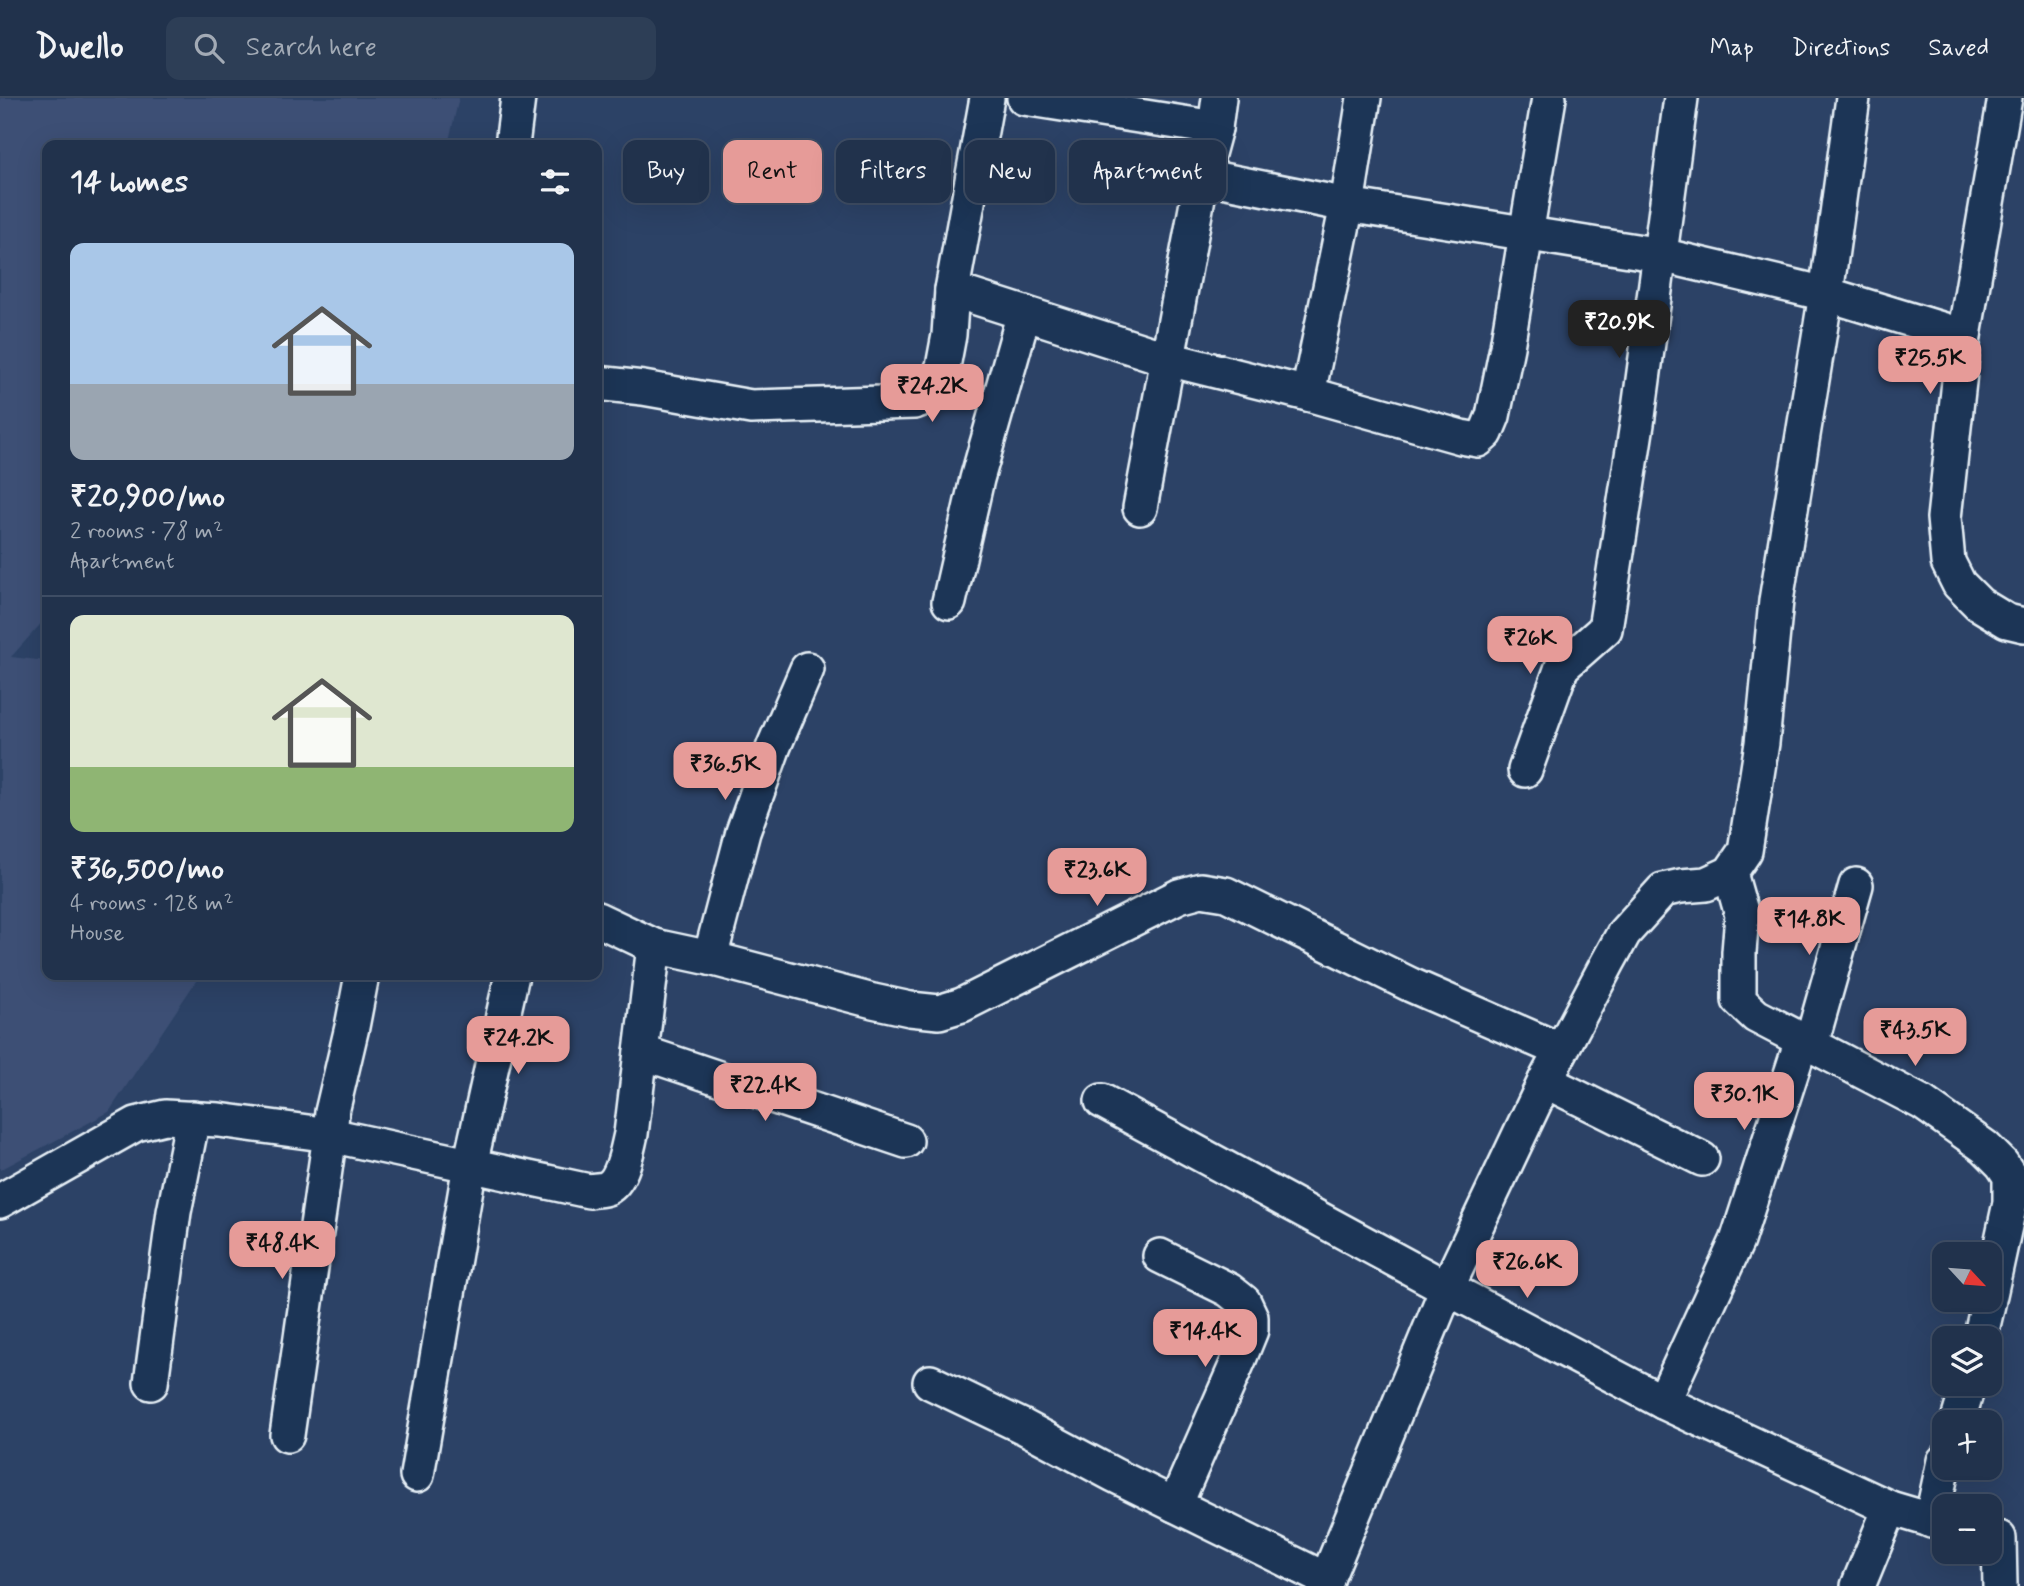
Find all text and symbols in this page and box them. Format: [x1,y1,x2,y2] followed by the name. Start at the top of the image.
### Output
[166,17,656,80] search box
[35,26,124,70] text: Dwello
[190,29,228,67] icon: search
[246,31,377,65] text: Search here
[1710,33,1754,64] text: Map
[1792,33,1890,64] text: Directions
[1928,33,1989,64] text: Saved
[623,140,709,203] chip: Buy
[723,140,822,203] chip: Rent
[836,140,951,203] chip: Filters
[965,140,1055,203] chip: New
[1069,140,1226,203] chip: Apartment
[70,163,188,202] text: 14 homes
[536,163,574,201] icon: filters
[259,288,385,414] icon: home
[1562,300,1676,360] pin: ₹20.9K
[1584,308,1654,338] text: ₹20.9K
[1873,336,1987,396] pin: ₹25.5K
[1894,344,1966,374] text: ₹25.5K
[875,364,989,424] pin: ₹24.2K
[897,372,967,402] text: ₹24.2K
[70,478,225,517] text: ₹20,900/mo
[70,517,223,547] text: 2 rooms · 78 m²
[70,547,175,577] text: Apartment
[1489,616,1571,676] pin: ₹26K
[1503,624,1557,654] text: ₹26K
[259,660,385,786] icon: home
[668,742,782,802] pin: ₹36.5K
[689,750,761,780] text: ₹36.5K
[1040,848,1154,908] pin: ₹23.6K
[70,850,224,889] text: ₹36,500/mo
[1064,856,1130,886] text: ₹23.6K
[70,889,234,919] text: 4 rooms · 128 m²
[1752,898,1866,957] pin: ₹14.8K
[1773,905,1845,935] text: ₹14.8K
[70,919,124,949] text: House
[1858,1009,1972,1068] pin: ₹43.5K
[461,1016,575,1076] pin: ₹24.2K
[1879,1016,1951,1046] text: ₹43.5K
[483,1024,553,1054] text: ₹24.2K
[708,1063,822,1123] pin: ₹22.4K
[730,1071,800,1101] text: ₹22.4K
[1687,1072,1801,1132] pin: ₹30.1K
[1710,1080,1778,1110] text: ₹30.1K
[225,1222,339,1281] pin: ₹48.4K
[245,1229,319,1259] text: ₹48.4K
[1470,1240,1584,1300] pin: ₹26.6K
[1932,1242,2002,1312] north arrow
[1932,1242,2002,1564] map controls
[1492,1248,1562,1278] text: ₹26.6K
[1148,1310,1262,1369] pin: ₹14.4K
[1169,1317,1241,1347] text: ₹14.4K
[1932,1326,2002,1396] button: layers
[1932,1410,2002,1480] button: +
[1932,1494,2002,1564] button: −

